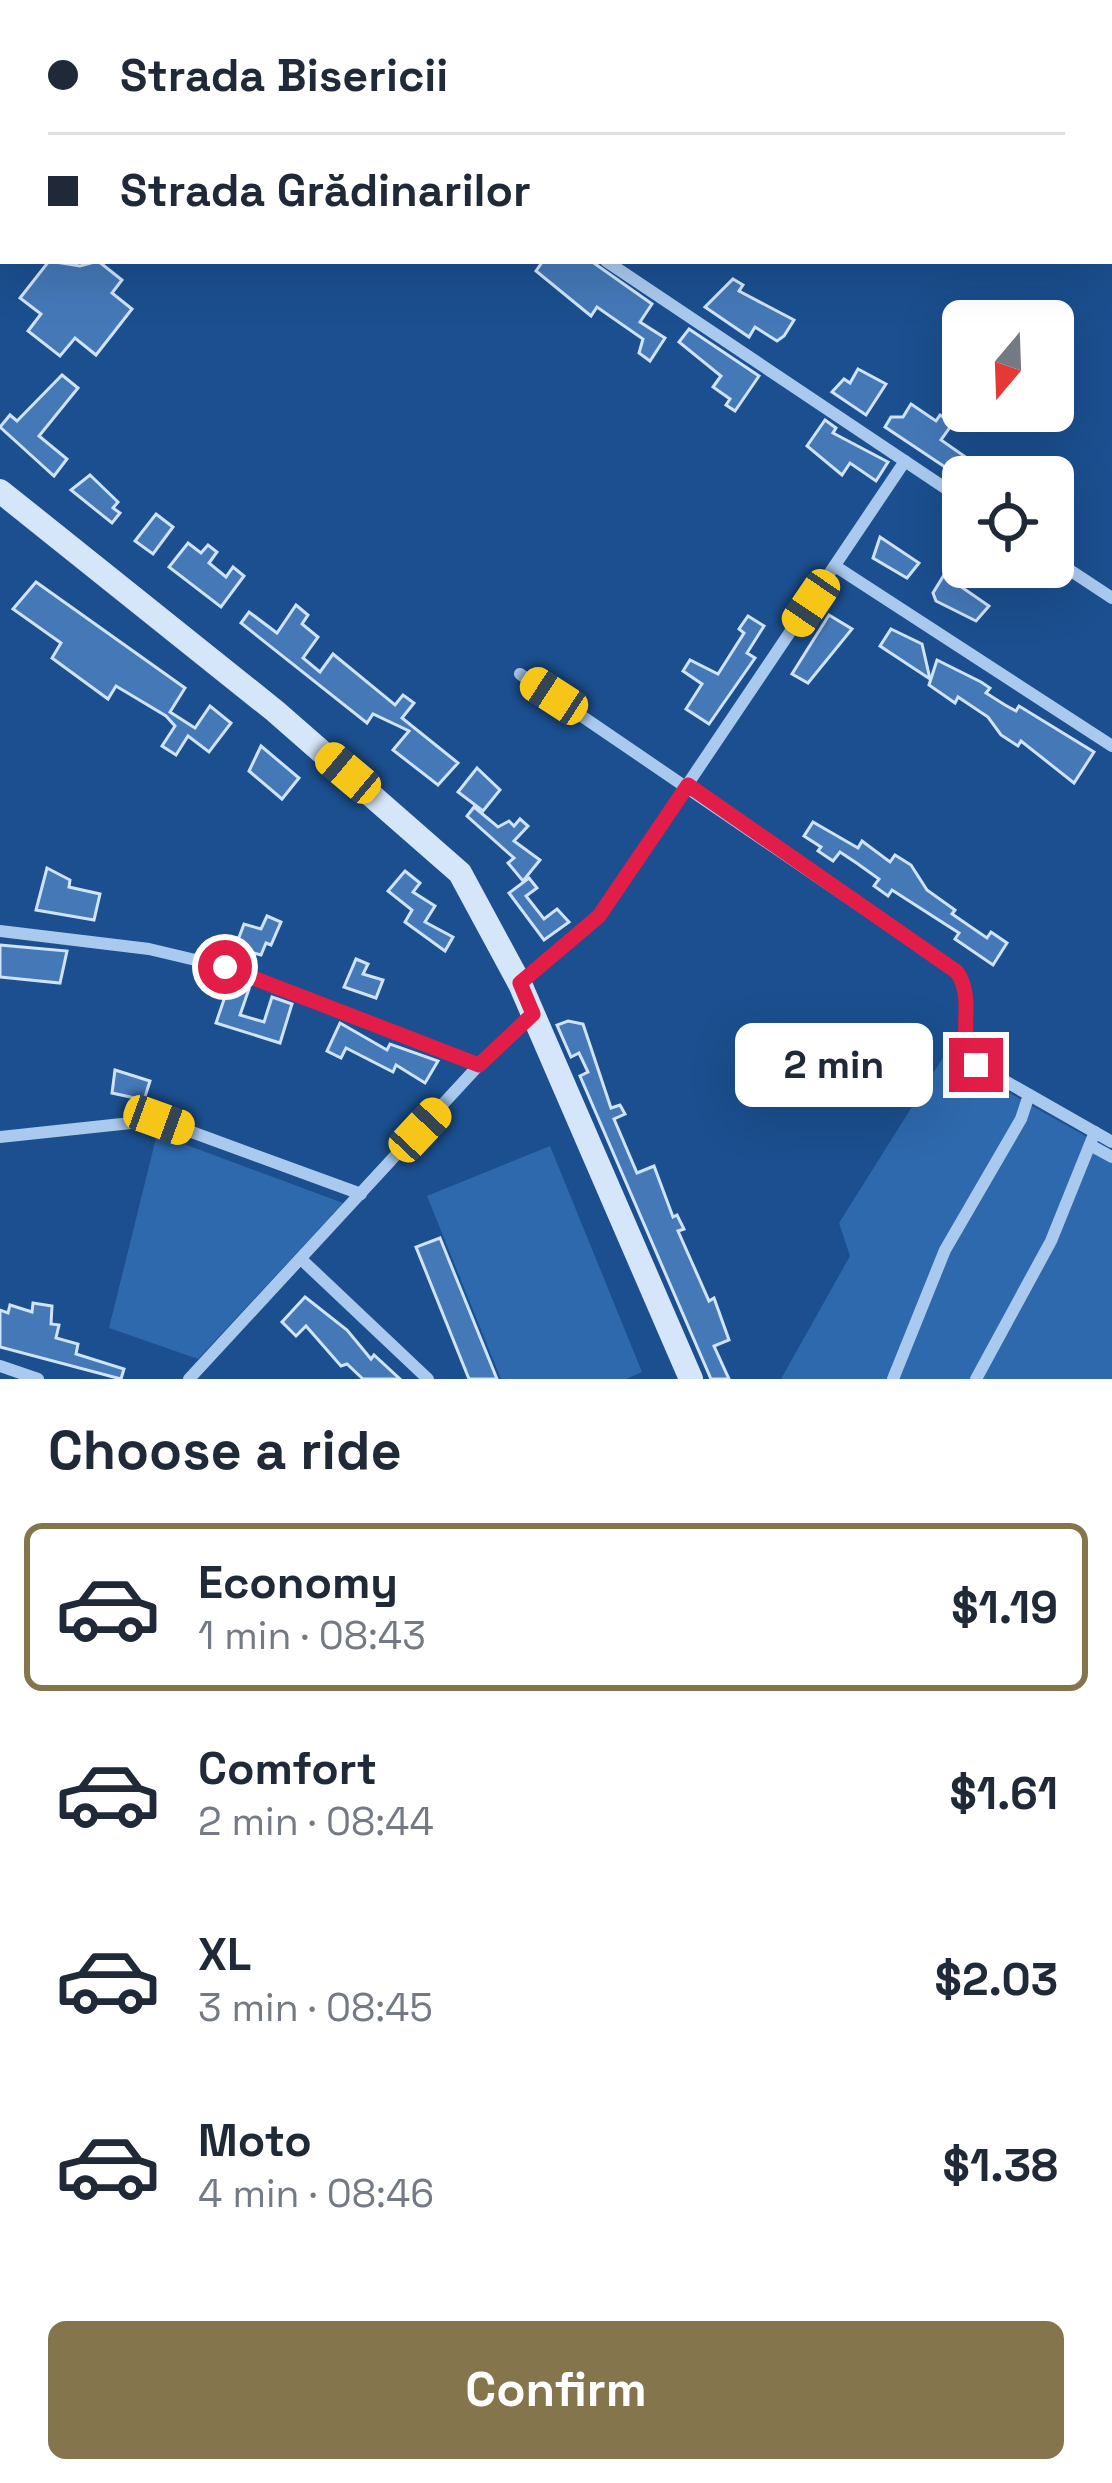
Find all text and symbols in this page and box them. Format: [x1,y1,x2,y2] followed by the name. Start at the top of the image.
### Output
[120,47,448,104] text: Strada Bisericii
[120,162,531,219] text: Strada Grădinarilor
[942,300,1074,432] north arrow
[942,300,1074,588] map controls
[942,456,1074,588] button: locate
[776,563,846,643] car
[514,661,594,731] car
[309,736,387,810] car
[198,940,252,994] route start
[736,1023,934,1107] callout: 2 min
[949,1038,1003,1092] route end
[784,1040,884,1089] text: 2 min
[119,1091,199,1149] car
[382,1091,458,1169] car
[48,1416,402,1485] text: Choose a ride
[54,1553,162,1661] icon: car
[198,1554,398,1611] text: Economy
[951,1579,1058,1636] text: $1.19
[198,1611,426,1660] text: 1 min · 08:43
[54,1739,162,1847] icon: car
[198,1740,377,1797] text: Comfort
[949,1765,1058,1822] text: $1.61
[198,1797,434,1846] text: 2 min · 08:44
[54,1925,162,2033] icon: car
[198,1926,251,1983] text: XL
[935,1951,1058,2008] text: $2.03
[198,1983,433,2032] text: 3 min · 08:45
[54,2111,162,2219] icon: car
[198,2112,312,2169] text: Moto
[943,2137,1058,2194] text: $1.38
[198,2169,434,2218] text: 4 min · 08:46
[48,2321,1064,2459] button: Confirm

